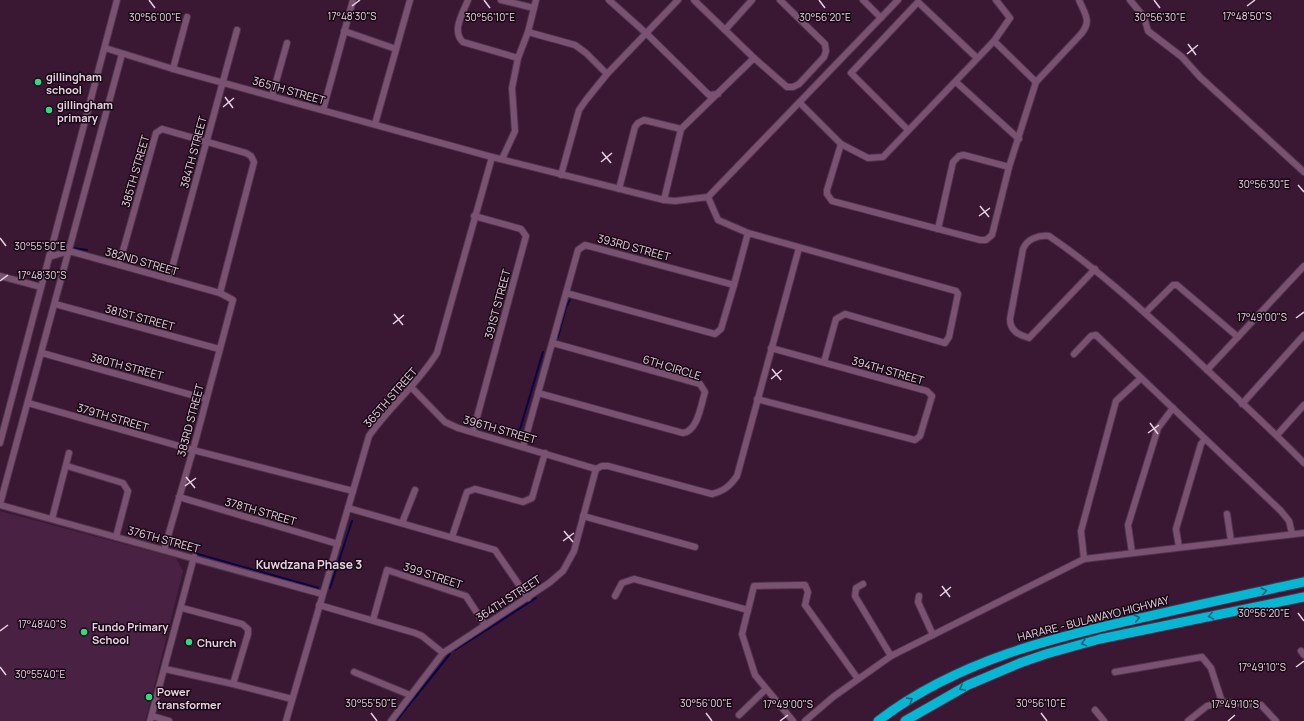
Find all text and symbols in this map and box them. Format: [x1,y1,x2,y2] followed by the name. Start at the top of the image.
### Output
[328,9,376,23] text: 17°48'30"S
[1222,9,1272,23] text: 17°48'50"S
[129,10,181,24] text: 30°56'00"E
[465,10,515,24] text: 30°56'10"E
[799,10,851,24] text: 30°56'20"E
[1134,10,1186,24] text: 30°56'30"E
[46,69,102,97] place label: gillingham school
[251,72,328,108] street label: 365TH STREET
[33,77,43,87] marker: gillingham school
[57,97,113,125] place label: gillingham primary
[44,105,54,115] marker: gillingham primary
[176,114,210,190] street label: 384TH STREET
[118,133,153,209] street label: 385TH STREET
[1238,177,1290,191] text: 30°56'30"E
[596,230,673,264] street label: 393RD STREET
[14,239,66,253] text: 30°55'50"E
[104,243,181,279] street label: 382ND STREET
[480,267,514,341] street label: 391ST STREET
[18,268,66,282] text: 17°48'30"S
[104,301,177,334] street label: 381ST STREET
[1237,310,1287,324] text: 17°49'00"S
[89,349,166,383] street label: 380TH STREET
[641,351,703,383] street label: 6TH CIRCLE
[850,353,926,388] street label: 394TH STREET
[360,363,421,430] street label: 365TH STREET
[173,382,207,458] street label: 383RD STREET
[75,400,151,435] street label: 379TH STREET
[462,411,539,447] street label: 396TH STREET
[224,494,299,528] street label: 378TH STREET
[126,522,202,556] street label: 376TH STREET
[256,556,362,573] district label: Kuwdzana Phase 3
[402,558,465,592] street label: 399 STREET
[473,571,544,625] street label: 364TH STREET
[1261,587,1267,595] one-way arrow
[1016,592,1171,644] street label: HARARE - BULAWAYO HIGHWAY
[1238,606,1290,620] text: 30°56'20"E
[1208,611,1214,619] one-way arrow
[1134,615,1140,623] one-way arrow
[18,617,66,631] text: 17°48'40"S
[92,619,169,647] place label: Fundo Primary School
[79,627,89,637] marker: Fundo Primary School
[197,635,236,650] place label: Church
[184,637,194,647] marker: Church
[1081,638,1088,647] one-way arrow
[1238,660,1286,674] text: 17°49'10"S
[15,667,65,681] text: 30°55'40"E
[959,683,966,691] one-way arrow
[157,684,222,712] place label: Power transformer
[144,692,154,702] marker: Power transformer
[345,696,397,710] text: 30°55'50"E
[680,696,732,710] text: 30°56'00"E
[1016,696,1066,710] text: 30°56'10"E
[763,697,813,711] text: 17°49'00"S
[906,697,914,704] one-way arrow
[1211,697,1259,711] text: 17°49'10"S

